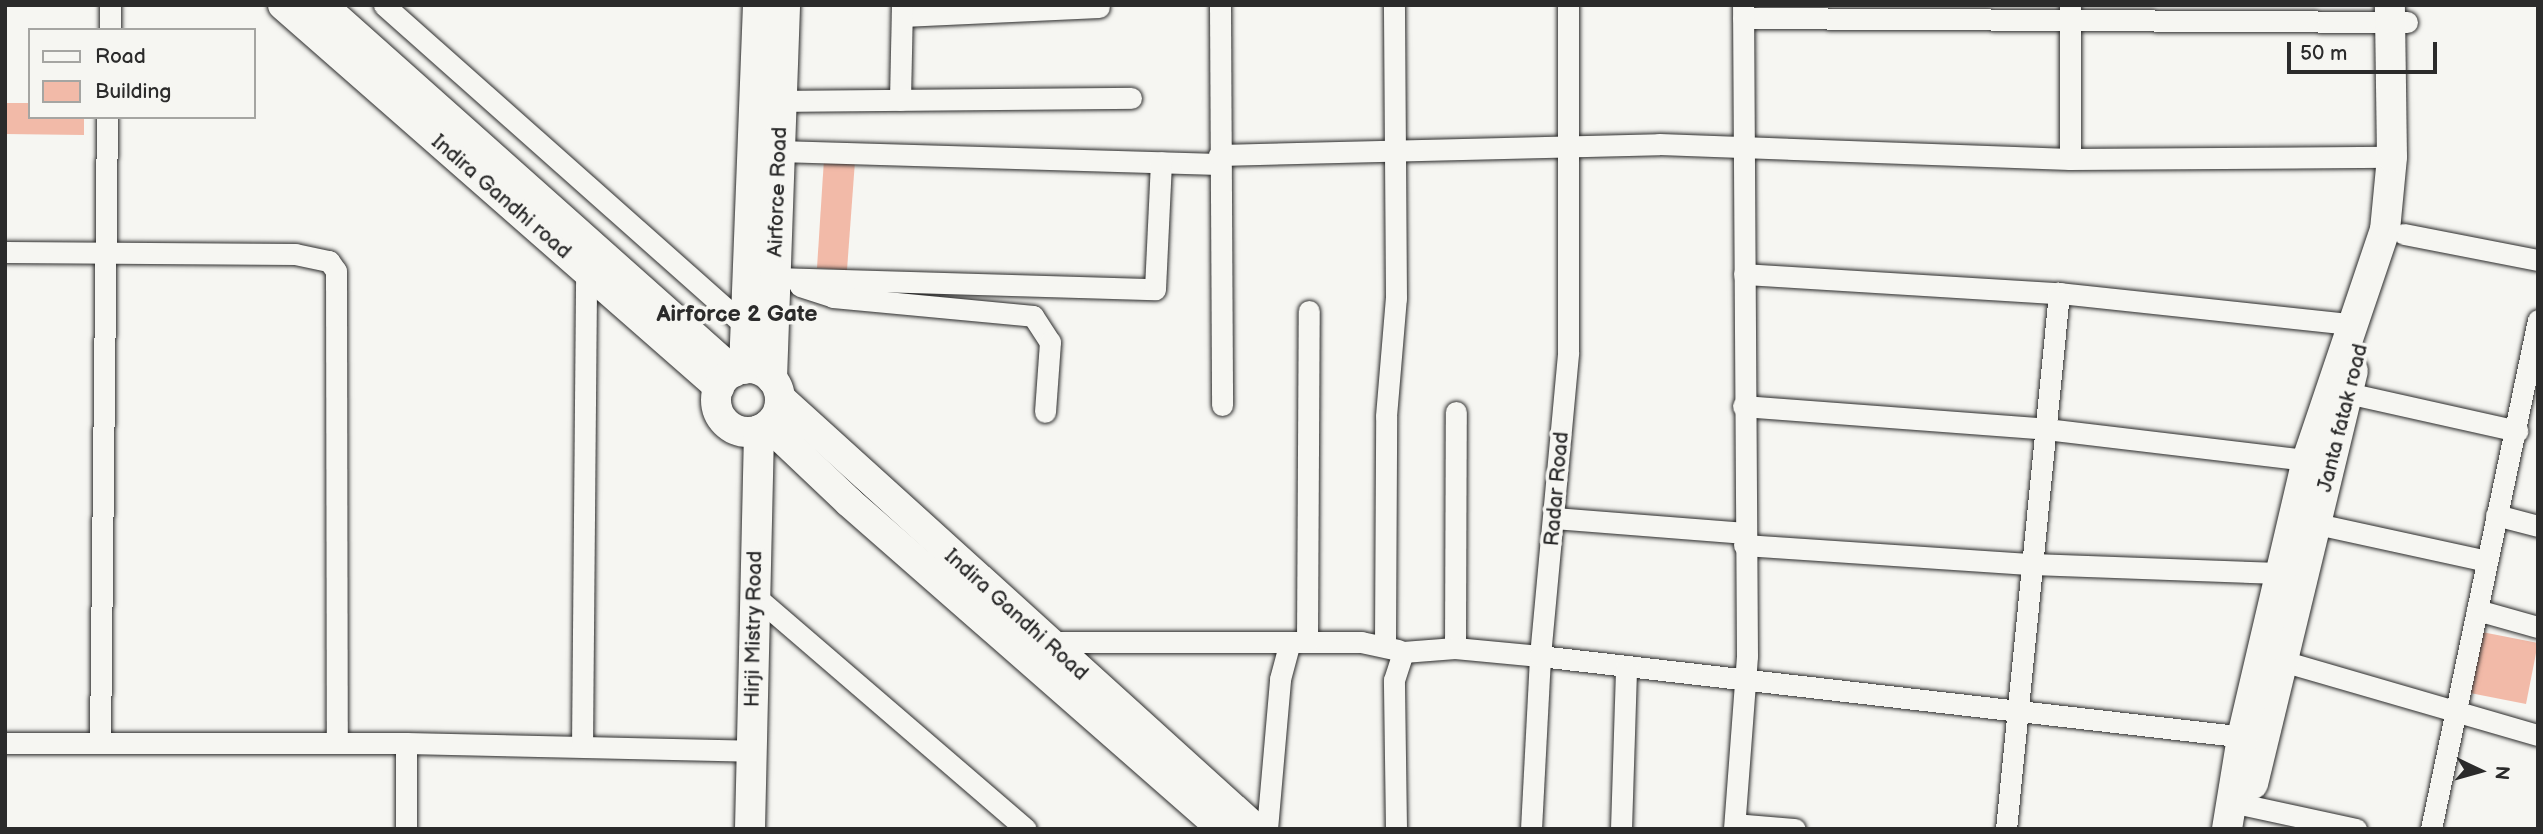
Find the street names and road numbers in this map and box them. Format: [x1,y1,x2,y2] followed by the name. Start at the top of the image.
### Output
[763,127,793,257] street label: Airforce Road
[426,130,576,264] street label: Indira Gandhi road
[2312,341,2374,495] street label: Janta fatak road
[1539,431,1575,547] street label: Radar Road
[939,544,1093,686] street label: Indira Gandhi Road
[740,550,768,708] street label: Hirji Mistry Road

